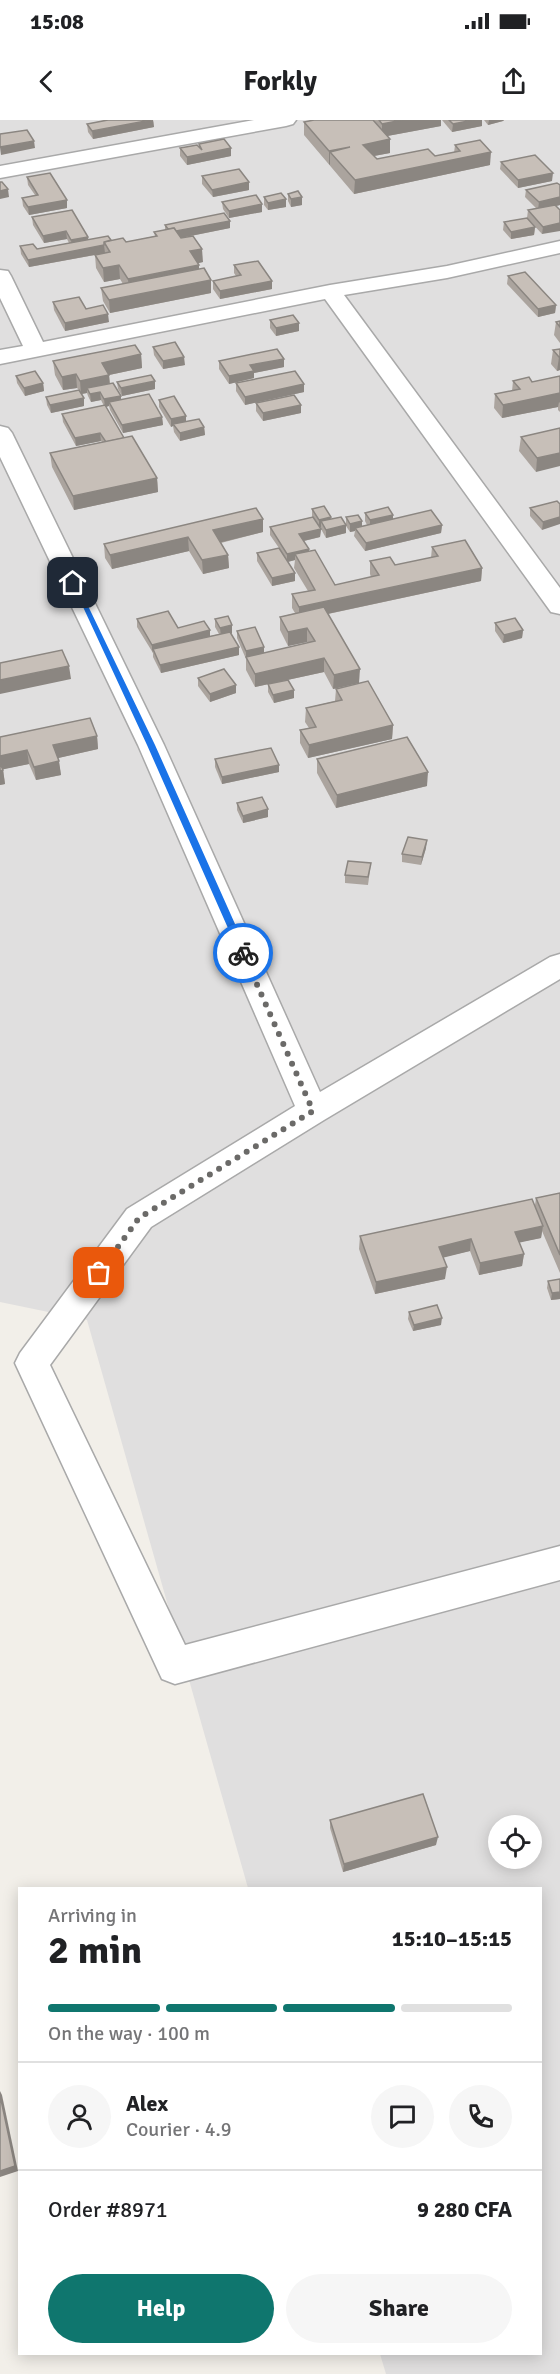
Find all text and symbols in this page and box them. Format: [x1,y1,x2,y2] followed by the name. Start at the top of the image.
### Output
[30,8,84,35] text: 15:08
[30,65,63,98] icon: back
[243,65,317,98] text: Forkly
[497,65,530,98] icon: share
[47,557,98,608] pin
[56,566,89,599] icon: home
[213,923,273,983] courier
[227,937,260,970] icon: bike
[73,1247,124,1298] pin
[82,1256,115,1289] icon: bag
[488,1815,542,1869] map controls
[488,1815,542,1869] button: locate
[48,1903,137,1928] text: Arriving in
[392,1925,512,1952] text: 15:10–15:15
[48,1926,142,1974] text: 2 min
[48,2021,210,2046] text: On the way · 100 m
[48,2085,111,2148] button: person
[371,2085,434,2148] button: chat
[449,2085,512,2148] button: phone
[126,2090,168,2117] text: Alex
[126,2117,232,2142] text: Courier · 4.9
[48,2196,168,2223] text: Order #8971
[417,2196,512,2223] text: 9 280 CFA
[48,2274,274,2343] button: Help
[286,2274,512,2343] button: Share

